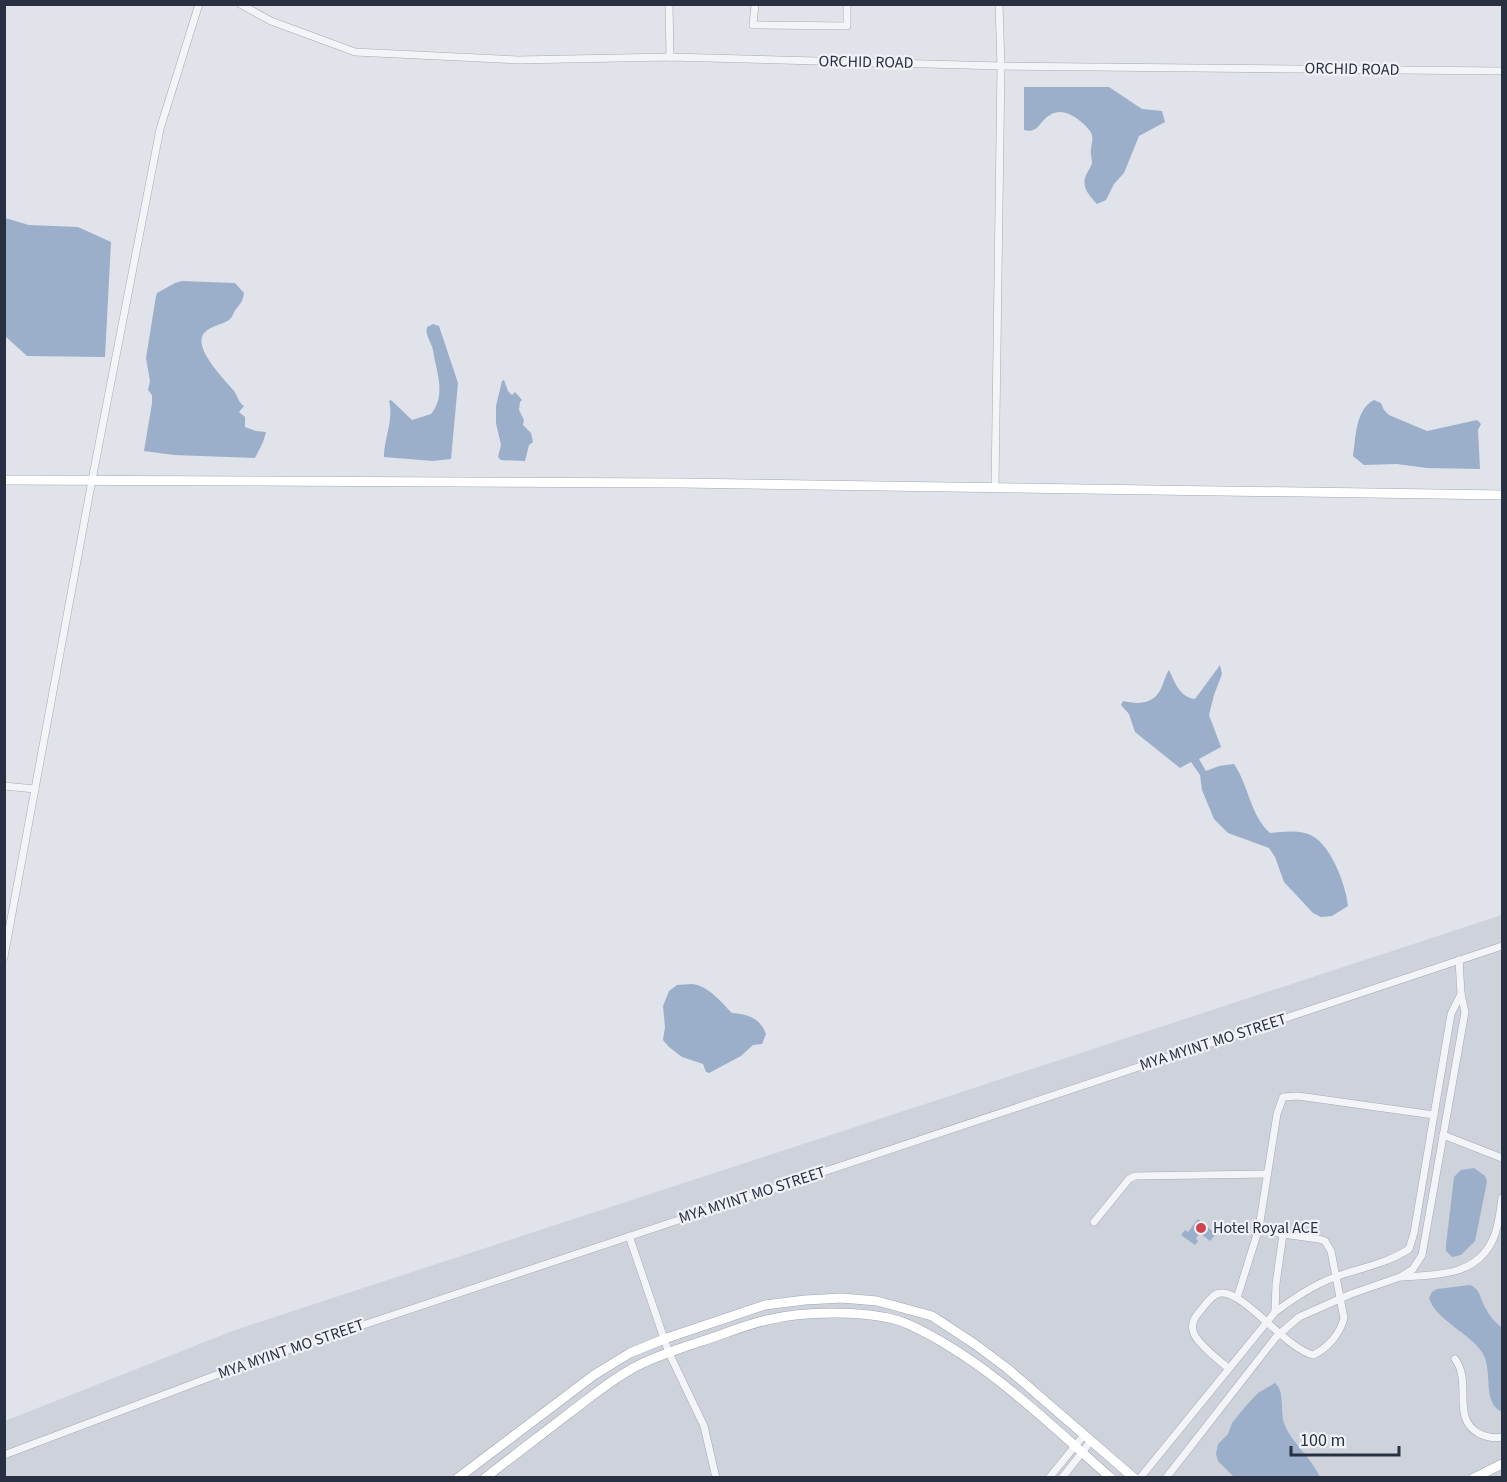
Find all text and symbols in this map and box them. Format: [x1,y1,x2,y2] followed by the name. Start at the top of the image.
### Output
[818,50,914,74] street label: ORCHID ROAD
[1304,57,1400,81] street label: ORCHID ROAD
[1137,1008,1290,1076] street label: MYA MYINT MO STREET
[676,1161,829,1229] street label: MYA MYINT MO STREET
[1213,1217,1318,1239] place label: Hotel Royal ACE
[1194,1221,1208,1235] marker: Hotel Royal ACE
[215,1314,367,1384] street label: MYA MYINT MO STREET
[1291,1419,1399,1457] scale bar
[1300,1428,1345,1453] text: 100 m

